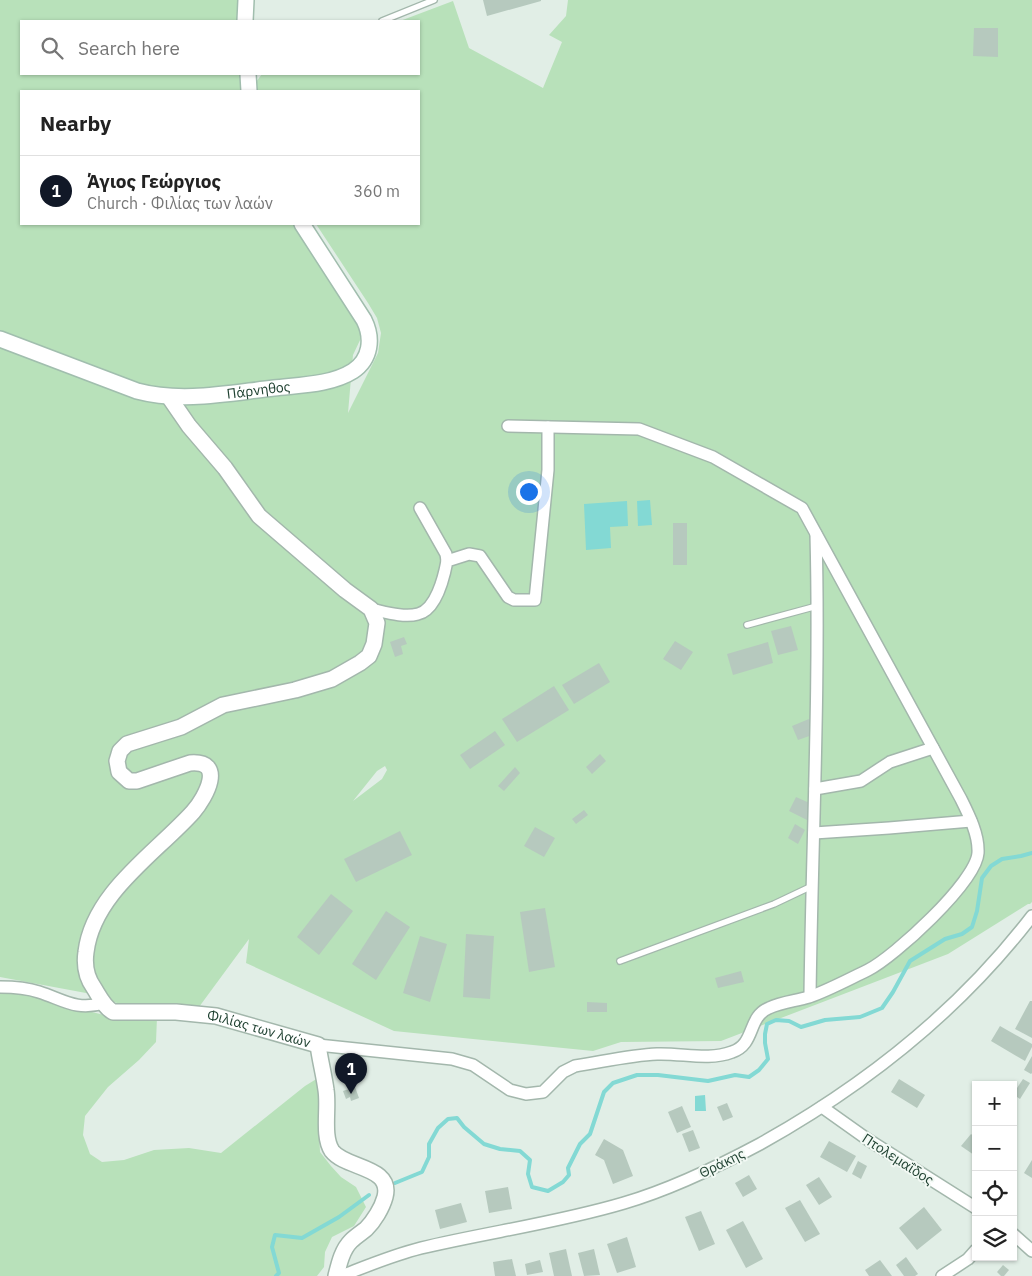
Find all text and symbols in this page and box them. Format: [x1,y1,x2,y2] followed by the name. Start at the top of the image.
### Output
[20,20,420,75] search box
[38,34,66,62] icon: search
[78,36,180,60] text: Search here
[40,109,111,137] text: Nearby
[87,169,221,193] text: Άγιος Γεώργιος
[51,181,61,201] text: 1
[353,181,400,201] text: 360 m
[87,193,273,213] text: Church · Φιλίας των λαών
[226,377,291,403] street label: Πάρνηθος
[516,479,542,505] your location
[206,1006,313,1051] street label: Φιλίας των λαών
[335,1053,367,1094] pin: 1
[972,1081,1017,1261] map controls
[972,1081,1017,1126] button: +
[972,1126,1017,1171] button: −
[859,1129,937,1189] street label: Πτολεμαΐδος
[696,1144,748,1182] street label: Θράκης
[972,1171,1017,1216] button: locate
[972,1216,1017,1261] button: layers

